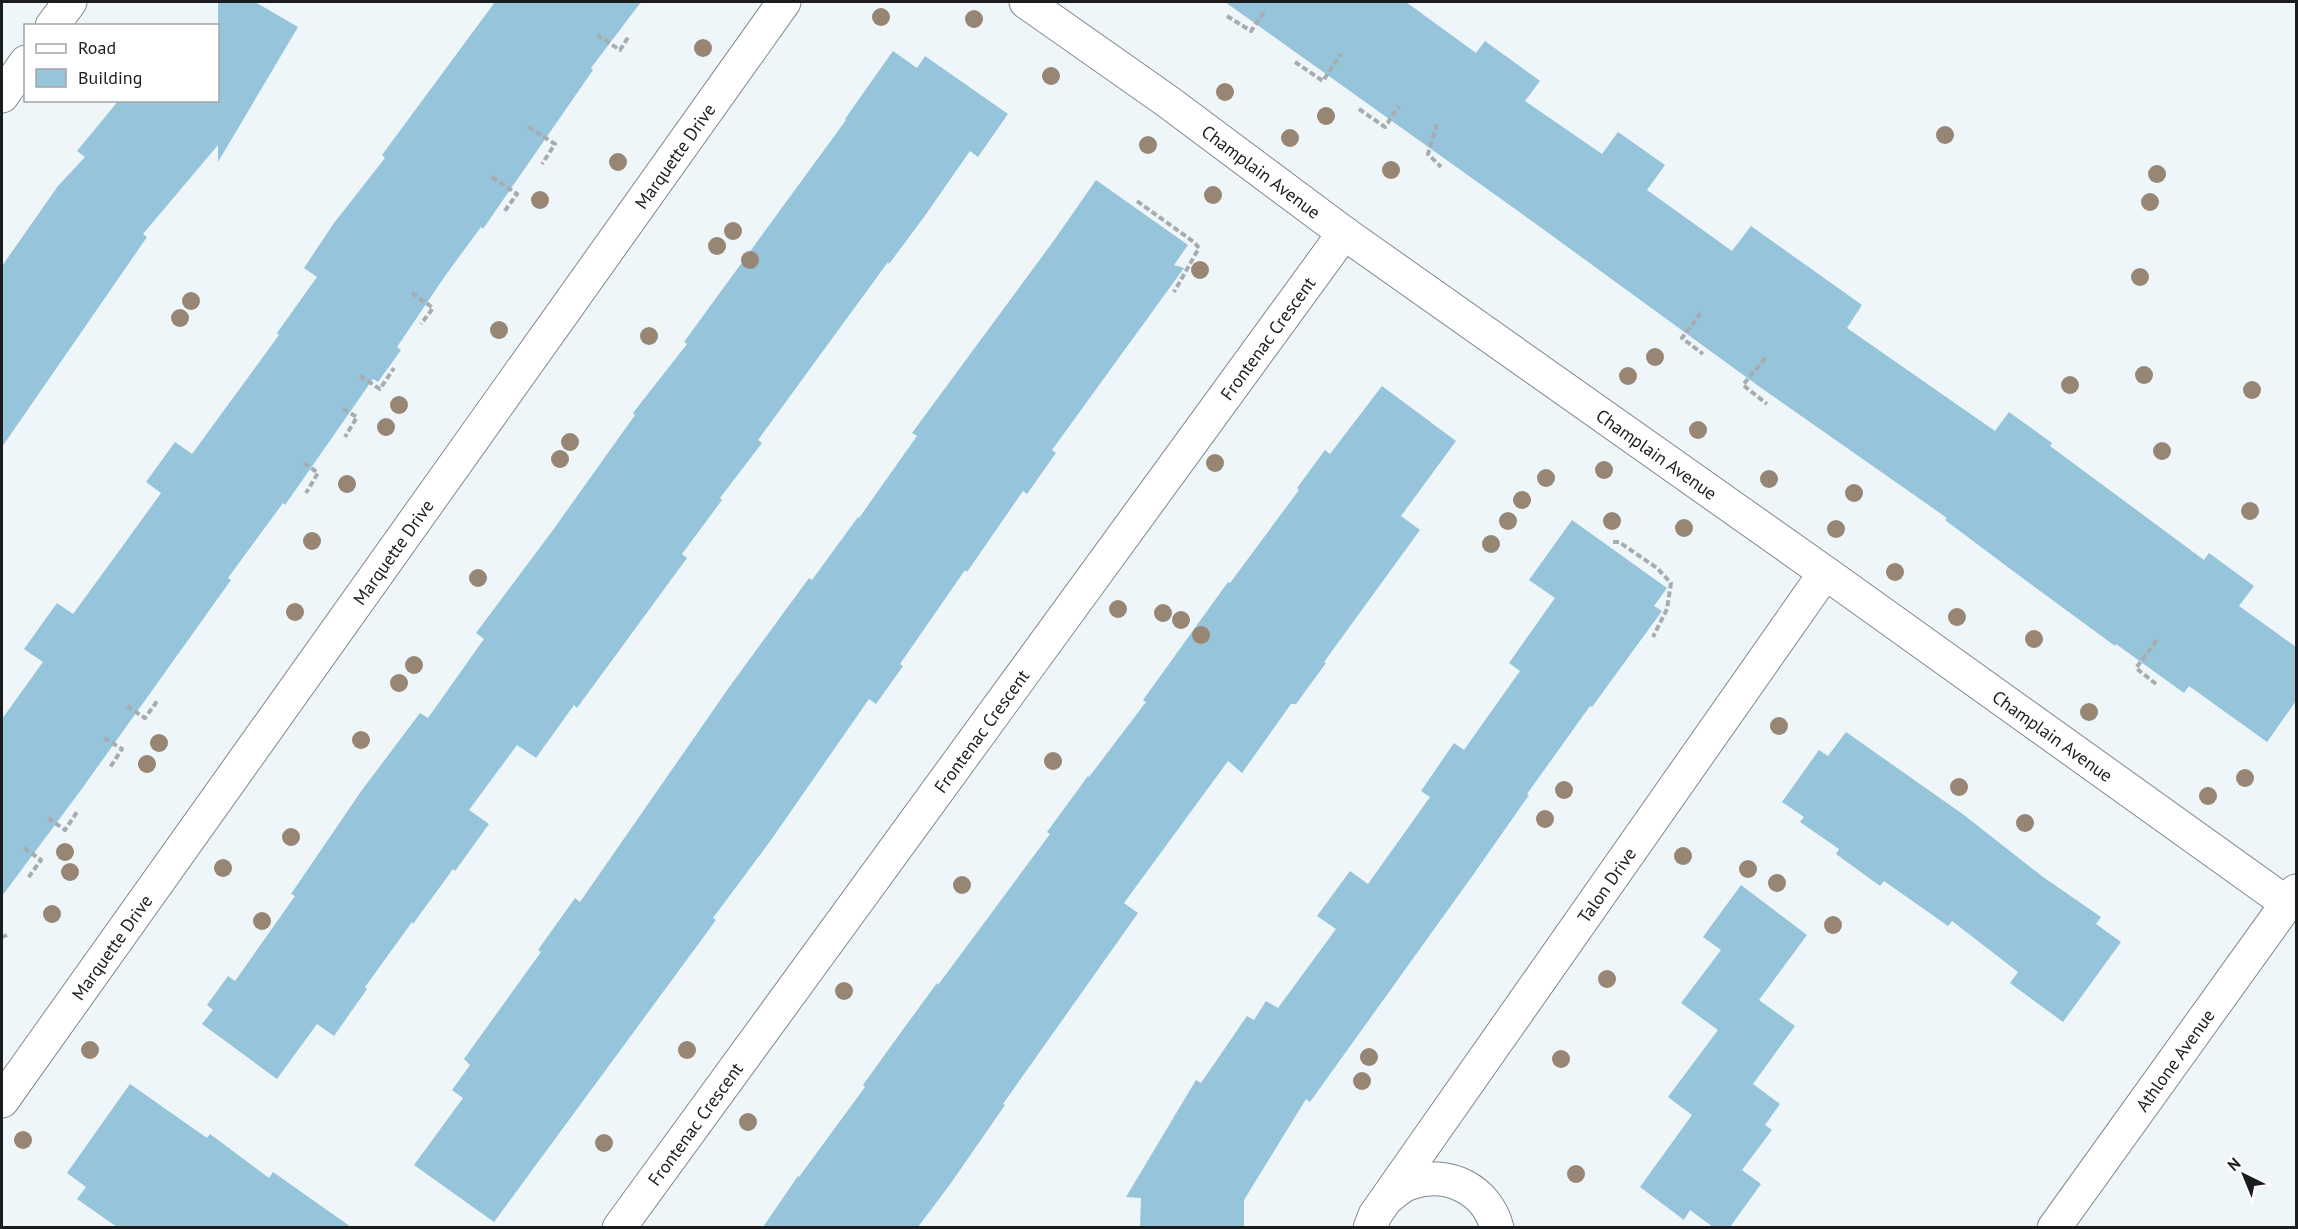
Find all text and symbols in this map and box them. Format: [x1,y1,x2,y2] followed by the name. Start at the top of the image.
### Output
[24,24,219,102] legend
[78,36,116,59] text: Road
[78,66,142,89] text: Building
[629,99,720,213] street label: Marquette Drive
[1197,119,1325,223] street label: Champlain Avenue
[1215,272,1320,404] street label: Frontenac Crescent
[1592,403,1722,504] street label: Champlain Avenue
[347,495,438,609] street label: Marquette Drive
[929,665,1034,797] street label: Frontenac Crescent
[1988,685,2118,787] street label: Champlain Avenue
[1572,843,1641,927] street label: Talon Drive
[66,890,157,1004] street label: Marquette Drive
[2130,1004,2219,1116] street label: Athlone Avenue
[642,1058,748,1190] street label: Frontenac Crescent
[2214,1145,2274,1205] north arrow
[2223,1153,2244,1175] text: N

